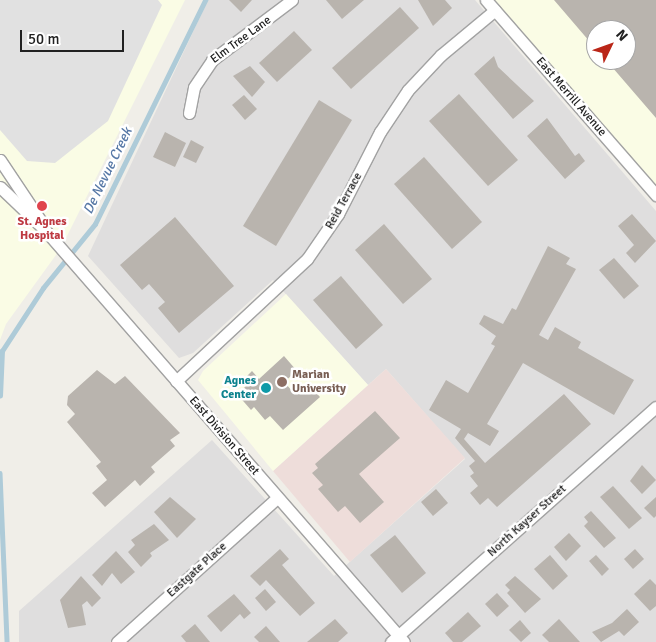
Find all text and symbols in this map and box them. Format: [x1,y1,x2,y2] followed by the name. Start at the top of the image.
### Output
[208,13,274,67] street label: Elm Tree Lane
[22,20,126,52] scale bar
[586,20,636,70] north arrow
[612,26,631,45] text: N
[28,30,59,48] text: 50 m
[533,55,609,139] street label: East Merrill Avenue
[80,125,136,217] water label: De Nevue Creek
[323,170,365,232] street label: Reid Terrace
[35,199,49,213] marker: St. Agnes Hospital
[17,215,67,243] place label: St. Agnes Hospital
[292,368,346,396] place label: Marian University
[221,374,256,402] place label: Agnes Center
[276,376,288,388] marker: Marian University
[260,382,272,394] marker: Agnes Center
[186,394,262,478] street label: East Division Street
[485,482,569,560] street label: North Kayser Street
[164,539,230,601] street label: Eastgate Place

